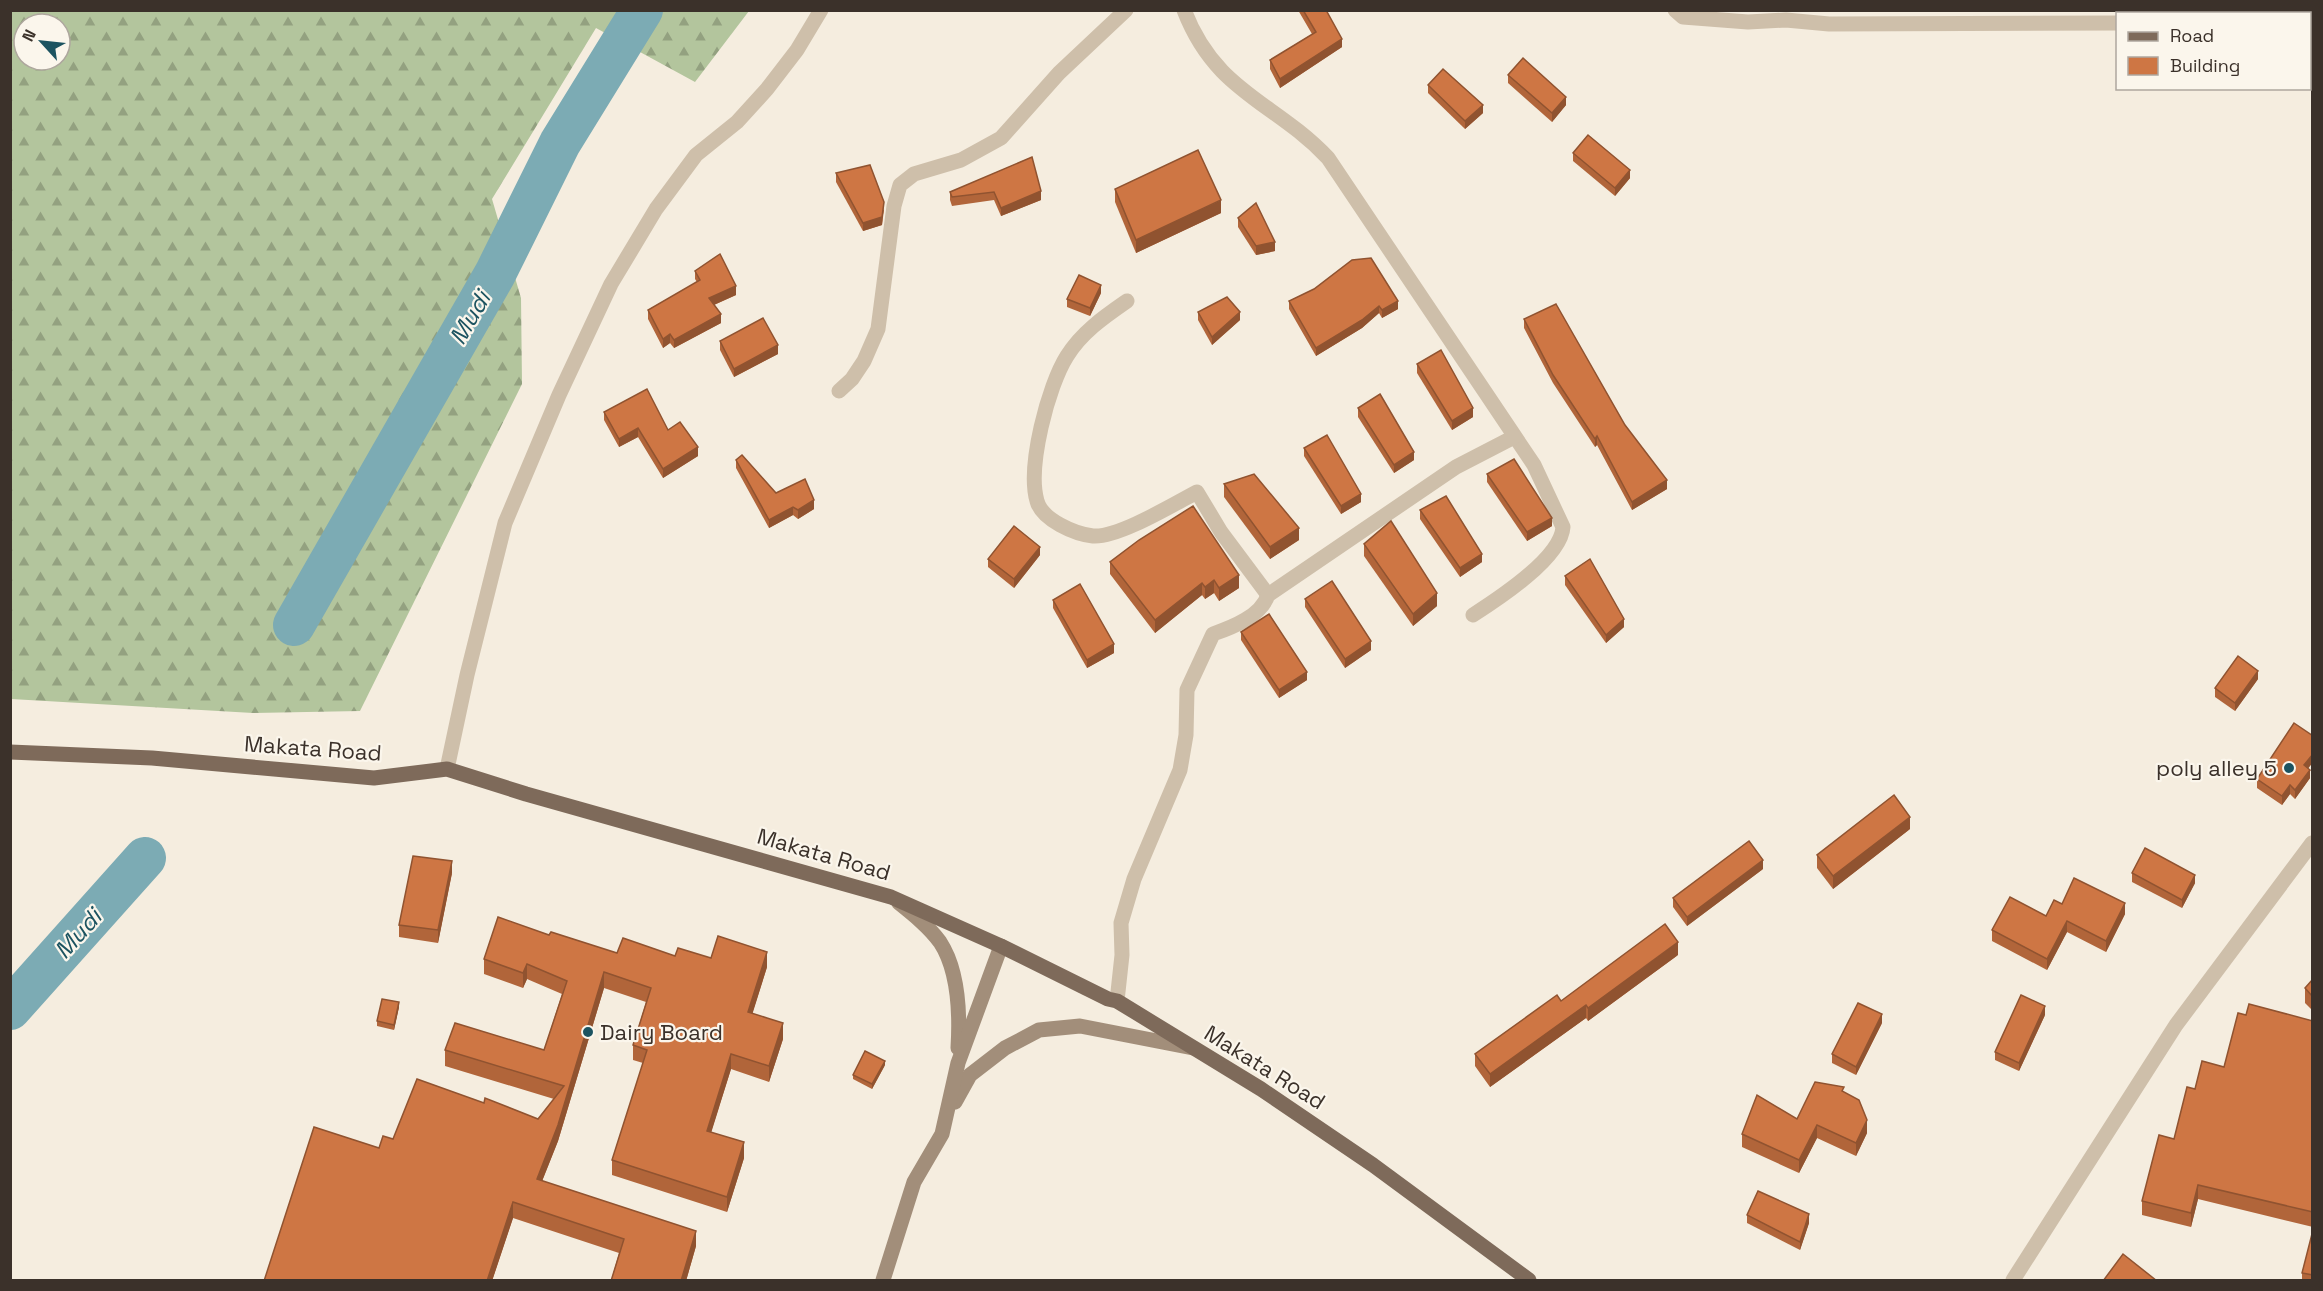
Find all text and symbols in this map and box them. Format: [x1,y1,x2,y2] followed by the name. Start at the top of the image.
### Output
[12,12,72,72] north arrow
[2116,12,2311,90] legend
[2170,24,2214,47] text: Road
[17,26,41,45] text: N
[2170,54,2240,77] text: Building
[442,283,499,350] water label: Mudi
[243,729,383,767] street label: Makata Road
[2156,754,2277,782] place label: poly alley 5
[2282,761,2296,775] marker: poly alley 5
[754,822,894,886] street label: Makata Road
[47,900,110,965] water label: Mudi
[600,1018,723,1046] place label: Dairy Board
[1199,1019,1331,1115] street label: Makata Road
[581,1025,595,1039] marker: Dairy Board

